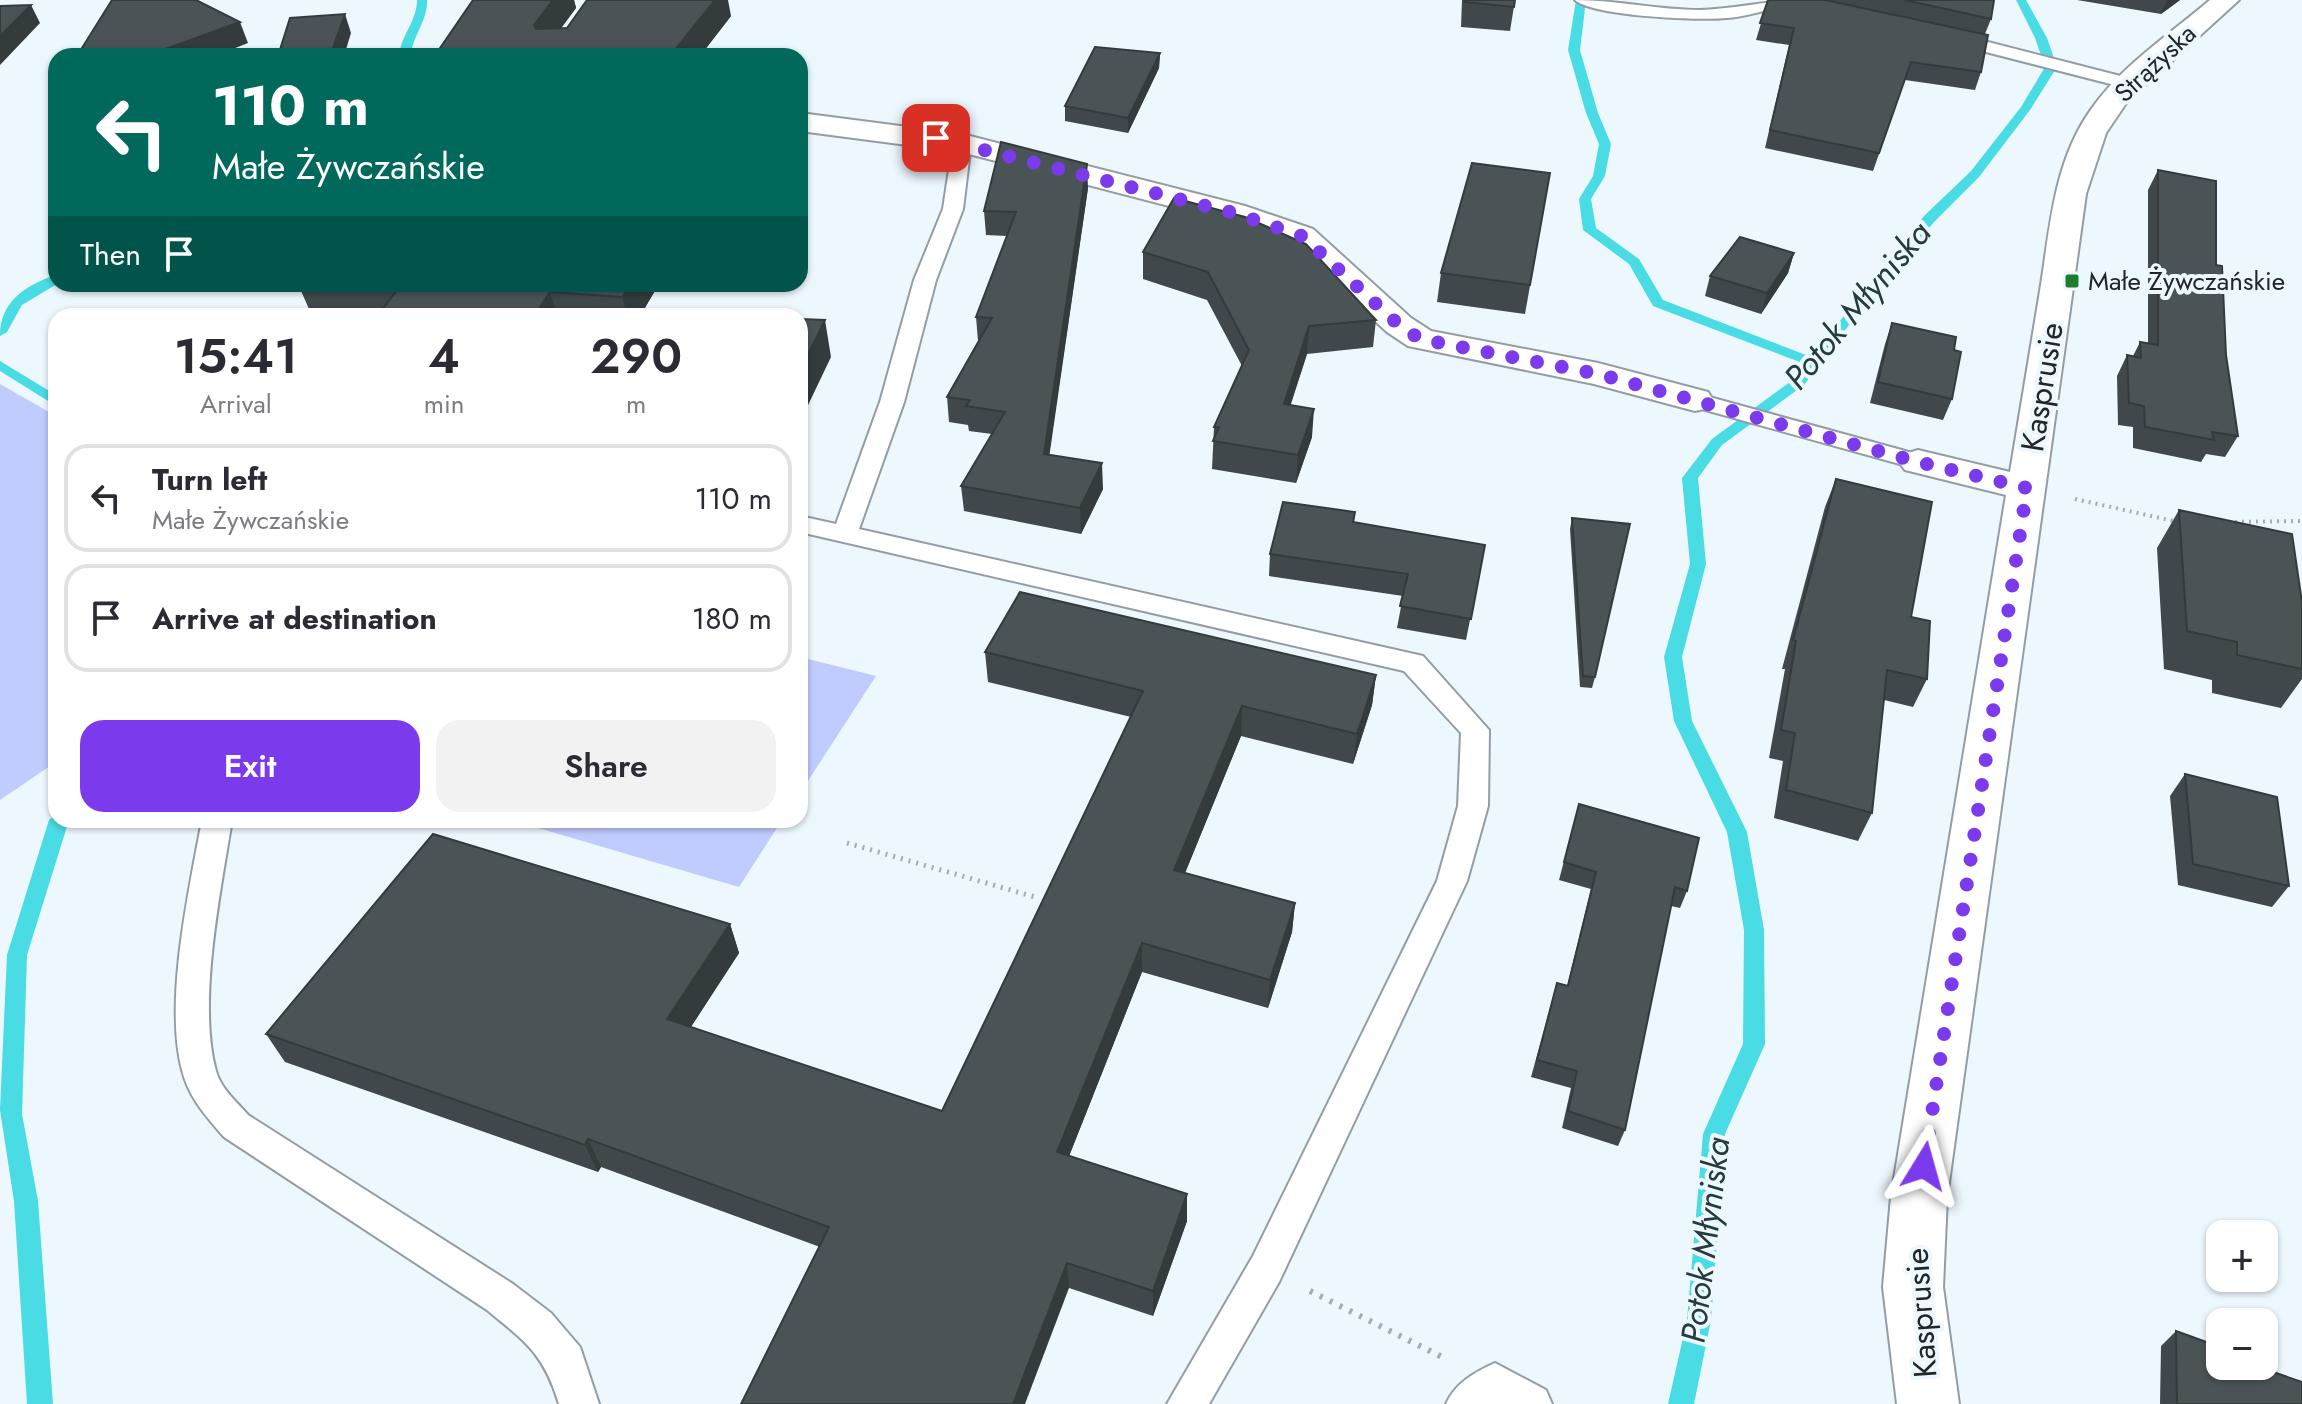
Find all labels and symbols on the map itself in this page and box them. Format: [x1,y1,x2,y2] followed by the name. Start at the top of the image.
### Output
[2106,15,2204,111] street label: Strążyska
[902,104,970,172] pin
[1772,210,1943,400] water label: Potok Młyniska
[2088,262,2285,300] place label: Małe Żywczańskie
[2063,272,2081,290] marker: Małe Żywczańskie
[2009,319,2075,455] street label: Kasprusie
[1882,1124,1966,1208] position arrow
[1669,1134,1742,1346] water label: Potok Młyniska
[1894,1247,1948,1379] street label: Kasprusie

